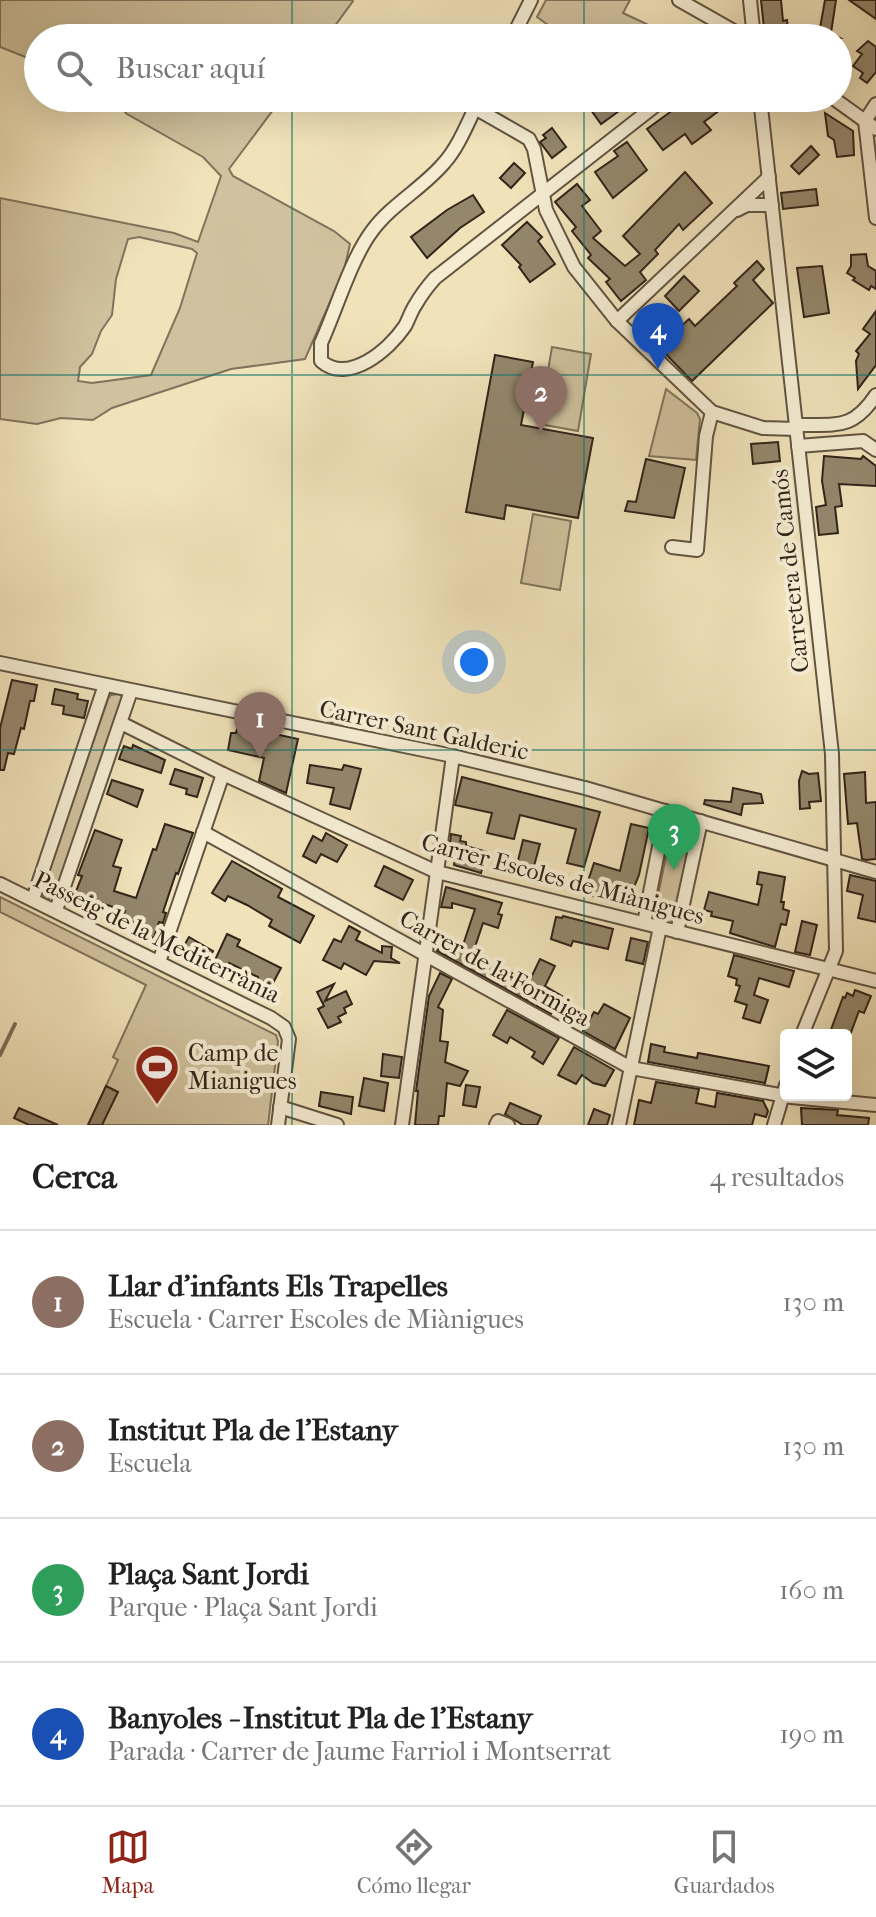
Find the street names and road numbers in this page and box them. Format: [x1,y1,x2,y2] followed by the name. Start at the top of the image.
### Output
[765,468,815,674] street label: Carretera de Camós
[317,694,531,766] street label: Carrer Sant Galderic
[418,828,708,930] street label: Carrer Escoles de Miànigues
[29,865,286,1009] street label: Passeig de la Mediterrània
[395,904,596,1032] street label: Carrer de la Formiga

